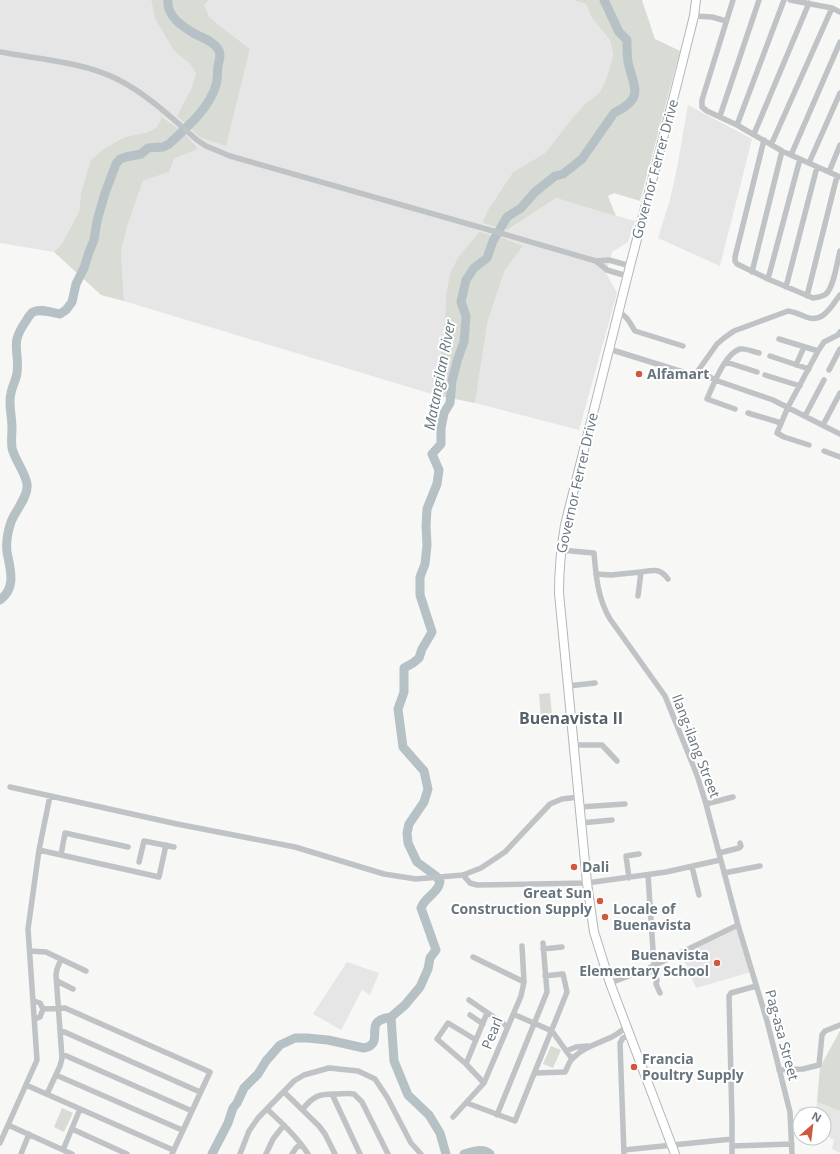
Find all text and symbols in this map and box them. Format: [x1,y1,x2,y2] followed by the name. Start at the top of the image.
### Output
[627,97,682,241] street label: Governor Ferrer Drive
[419,317,460,432] water label: Matangilan River
[647,364,709,383] place label: Alfamart
[634,369,644,379] marker: Alfamart
[551,411,602,555] street label: Governor Ferrer Drive
[668,691,725,800] street label: Ilang-ilang Street
[519,707,623,729] district label: Buenavista II
[582,857,609,876] place label: Dali
[569,862,579,872] marker: Dali
[451,883,592,918] place label: Great Sun Construction Supply
[595,896,605,906] marker: Great Sun Construction Supply
[613,899,691,934] place label: Locale of Buenavista
[600,912,610,922] marker: Locale of Buenavista
[579,945,709,980] place label: Buenavista Elementary School
[712,958,722,968] marker: Buenavista Elementary School
[761,987,804,1082] street label: Pag-asa Street
[476,1014,507,1052] street label: Pearl
[642,1049,744,1084] place label: Francia Poultry Supply
[629,1062,639,1072] marker: Francia Poultry Supply
[792,1106,832,1146] north arrow
[809,1108,824,1125] text: N

